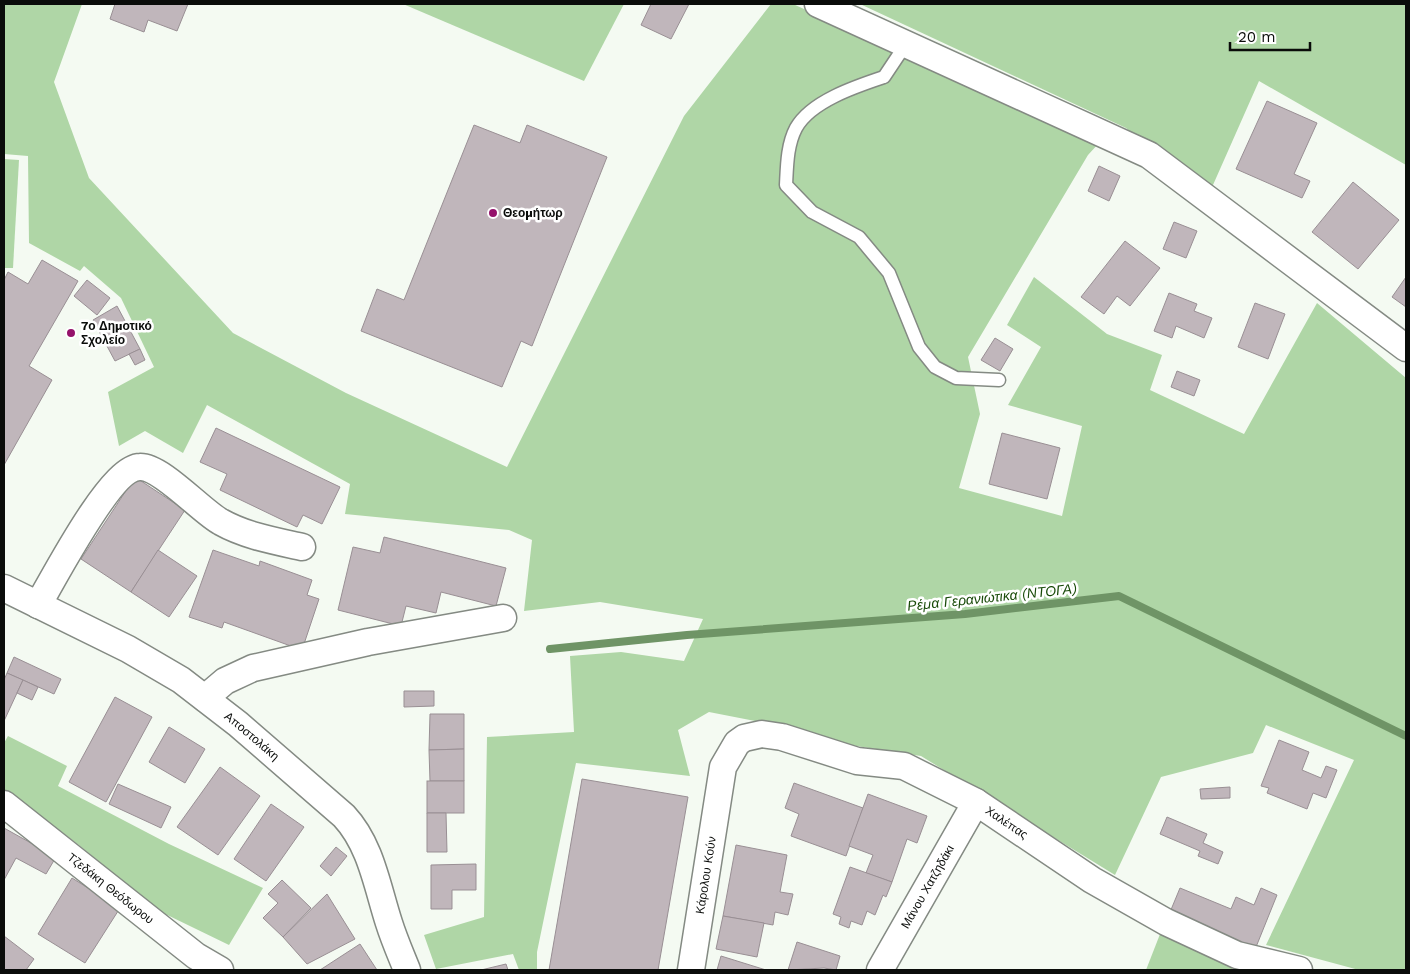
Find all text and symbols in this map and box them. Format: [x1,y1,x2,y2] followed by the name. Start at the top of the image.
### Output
[1230,20,1310,52] scale bar
[1238,28,1276,46] text: 20 m
[503,206,563,220] place label: Θεομήτωρ
[487,207,499,219] marker: Θεομήτωρ
[81,319,152,347] place label: 7ο Δημοτικό Σχολείο
[65,327,77,339] marker: 7ο Δημοτικό Σχολείο
[907,580,1078,614] water label: Ρέμα Γερανιώτικα (ΝΤΟΓΑ)
[222,709,282,763] street label: Αποστολάκη
[983,803,1031,842] street label: Χαλέπας
[693,835,719,915] street label: Κάρολου Κούν
[898,842,957,931] street label: Μάνου Χατζηδάκι
[65,850,157,927] street label: Τζεδάκη Θεόδωρου

